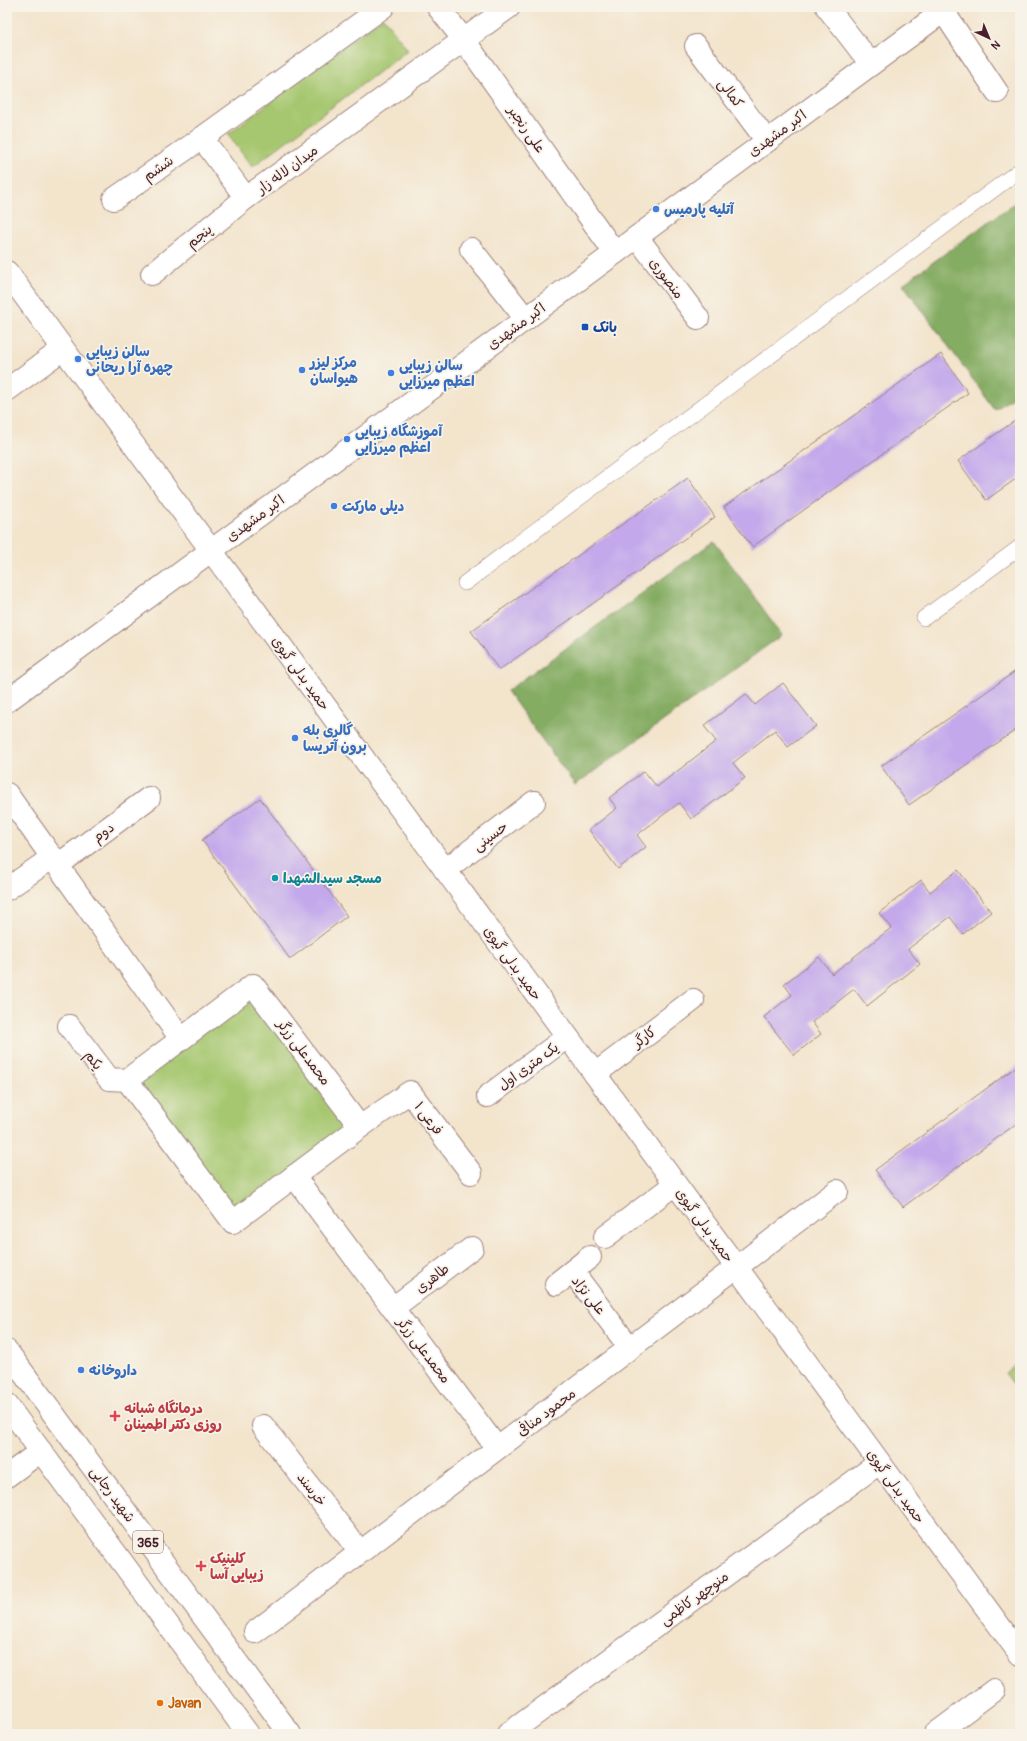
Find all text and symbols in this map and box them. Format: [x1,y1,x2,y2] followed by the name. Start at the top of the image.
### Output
[969,18,1009,58] north arrow
[988,38,1003,52] text: N
[714,75,747,111] street label: کمالی
[504,101,549,156] street label: علی رنجبر
[745,107,810,160] street label: اکبر مشهدی
[252,141,321,198] street label: میدان لاله زار
[140,152,178,186] street label: ششم
[664,201,735,218] place label: آتلیه پارمیس
[651,204,661,214] marker: آتلیه پارمیس
[183,221,217,253] street label: پنجم
[646,254,688,302] street label: منصوری
[484,300,549,353] street label: اکبر مشهدی
[593,319,617,336] place label: بانک
[580,322,590,332] marker: بانک
[86,343,173,376] place label: سالن زیبایی چهره آرا ریحانی
[73,354,83,364] marker: سالن زیبایی چهره آرا ریحانی
[308,354,358,387] place label: مرکز لیزر هیواسان
[399,357,475,392] place label: سالن زیبایی اعظم میرزایی
[297,365,307,375] marker: مرکز لیزر هیواسان
[386,368,396,378] marker: سالن زیبایی اعظم میرزایی
[355,422,443,458] place label: آموزشگاه زیبایی اعظم میرزایی
[342,434,352,444] marker: آموزشگاه زیبایی اعظم میرزایی
[223,492,288,545] street label: اکبر مشهدی
[342,498,404,515] place label: دیلی مارکت
[329,501,339,511] marker: دیلی مارکت
[268,633,333,714] street label: حمید بدلی گیوی
[303,721,367,755] place label: گالری بله برون آتریسا
[290,733,300,743] marker: گالری بله برون آتریسا
[469,818,511,855] street label: حسینی
[89,819,119,848] street label: دوم
[283,870,382,887] place label: مسجد سیدالشهدا
[270,873,280,883] marker: مسجد سیدالشهدا
[480,923,545,1004] street label: حمید بدلی گیوی
[273,1015,334,1089] street label: محمدعلی زرگر
[628,1023,659,1052] street label: کارگر
[495,1039,562,1094] street label: یک متری اول
[79,1047,106,1075] street label: یکم
[411,1098,447,1138] street label: فرعی ۱
[672,1185,737,1266] street label: حمید بدلی گیوی
[412,1260,453,1297] street label: طاهری
[568,1273,609,1318] street label: علی نژاد
[393,1313,454,1387] street label: محمدعلی زرگر
[89,1362,137,1380] place label: داروخانه
[76,1365,86,1375] marker: داروخانه
[513,1384,579,1440] street label: محمود منافی
[124,1399,222,1433] place label: درمانگاه شبانه روزی دکتر اطمینان
[109,1410,121,1422] marker: درمانگاه شبانه روزی دکتر اطمینان
[863,1446,928,1527] street label: حمید بدلی گیوی
[87,1463,139,1526] street label: شهید رجایی
[293,1469,330,1509] street label: خرسند
[133,1531,163,1553] road number: 365
[210,1550,264,1583] place label: کلینیک زیبایی آسا
[195,1560,207,1572] marker: کلینیک زیبایی آسا
[657,1568,733,1630] street label: منوچهر کاظمی
[168,1695,202,1712] place label: Javan
[155,1698,165,1708] marker: Javan

